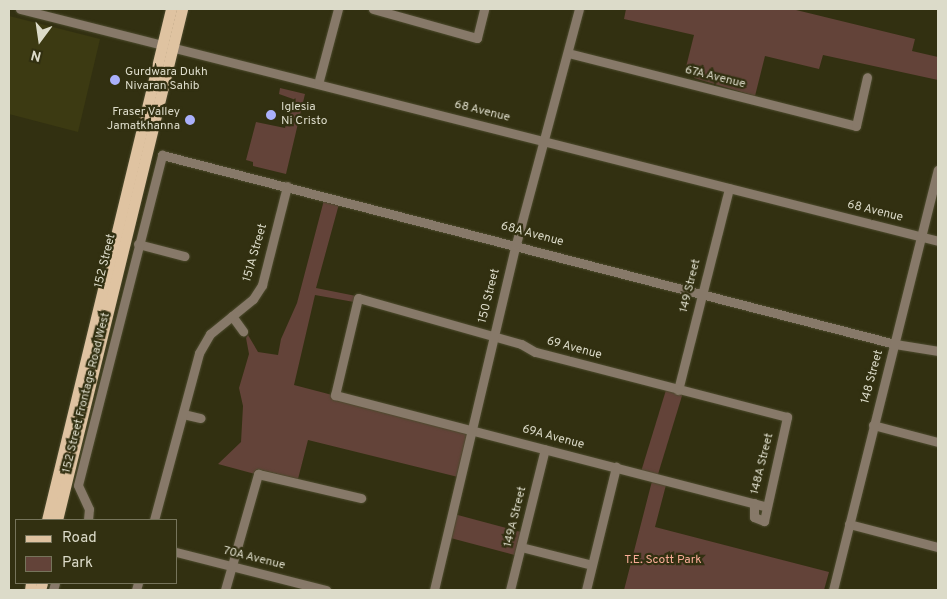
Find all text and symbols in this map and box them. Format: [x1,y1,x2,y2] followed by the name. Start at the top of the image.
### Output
[15,15,65,65] north arrow
[29,46,43,65] text: N
[683,63,747,93] street label: 67A Avenue
[125,66,208,94] place label: Gurdwara Dukh Nivaran Sahib
[109,74,121,86] marker: Gurdwara Dukh Nivaran Sahib
[452,98,512,126] street label: 68 Avenue
[281,101,327,129] place label: Iglesia Ni Cristo
[107,106,180,134] place label: Fraser Valley Jamatkhanna
[265,109,277,121] marker: Iglesia Ni Cristo
[184,114,196,126] marker: Fraser Valley Jamatkhanna
[845,198,905,226] street label: 68 Avenue
[499,220,565,250] street label: 68A Avenue
[241,222,271,284] street label: 151A Street
[92,233,120,289] street label: 152 Street
[677,258,705,314] street label: 149 Street
[476,267,504,325] street label: 150 Street
[60,311,114,475] street label: 152 Street Frontage Road West
[545,335,603,363] street label: 69 Avenue
[859,349,887,405] street label: 148 Street
[520,423,586,453] street label: 69A Avenue
[748,432,778,496] street label: 148A Street
[501,485,531,549] street label: 149A Street
[15,519,178,584] legend
[62,529,97,548] text: Road
[221,544,287,574] street label: 70A Avenue
[62,554,93,573] text: Park
[624,554,702,568] park label: T.E. Scott Park

